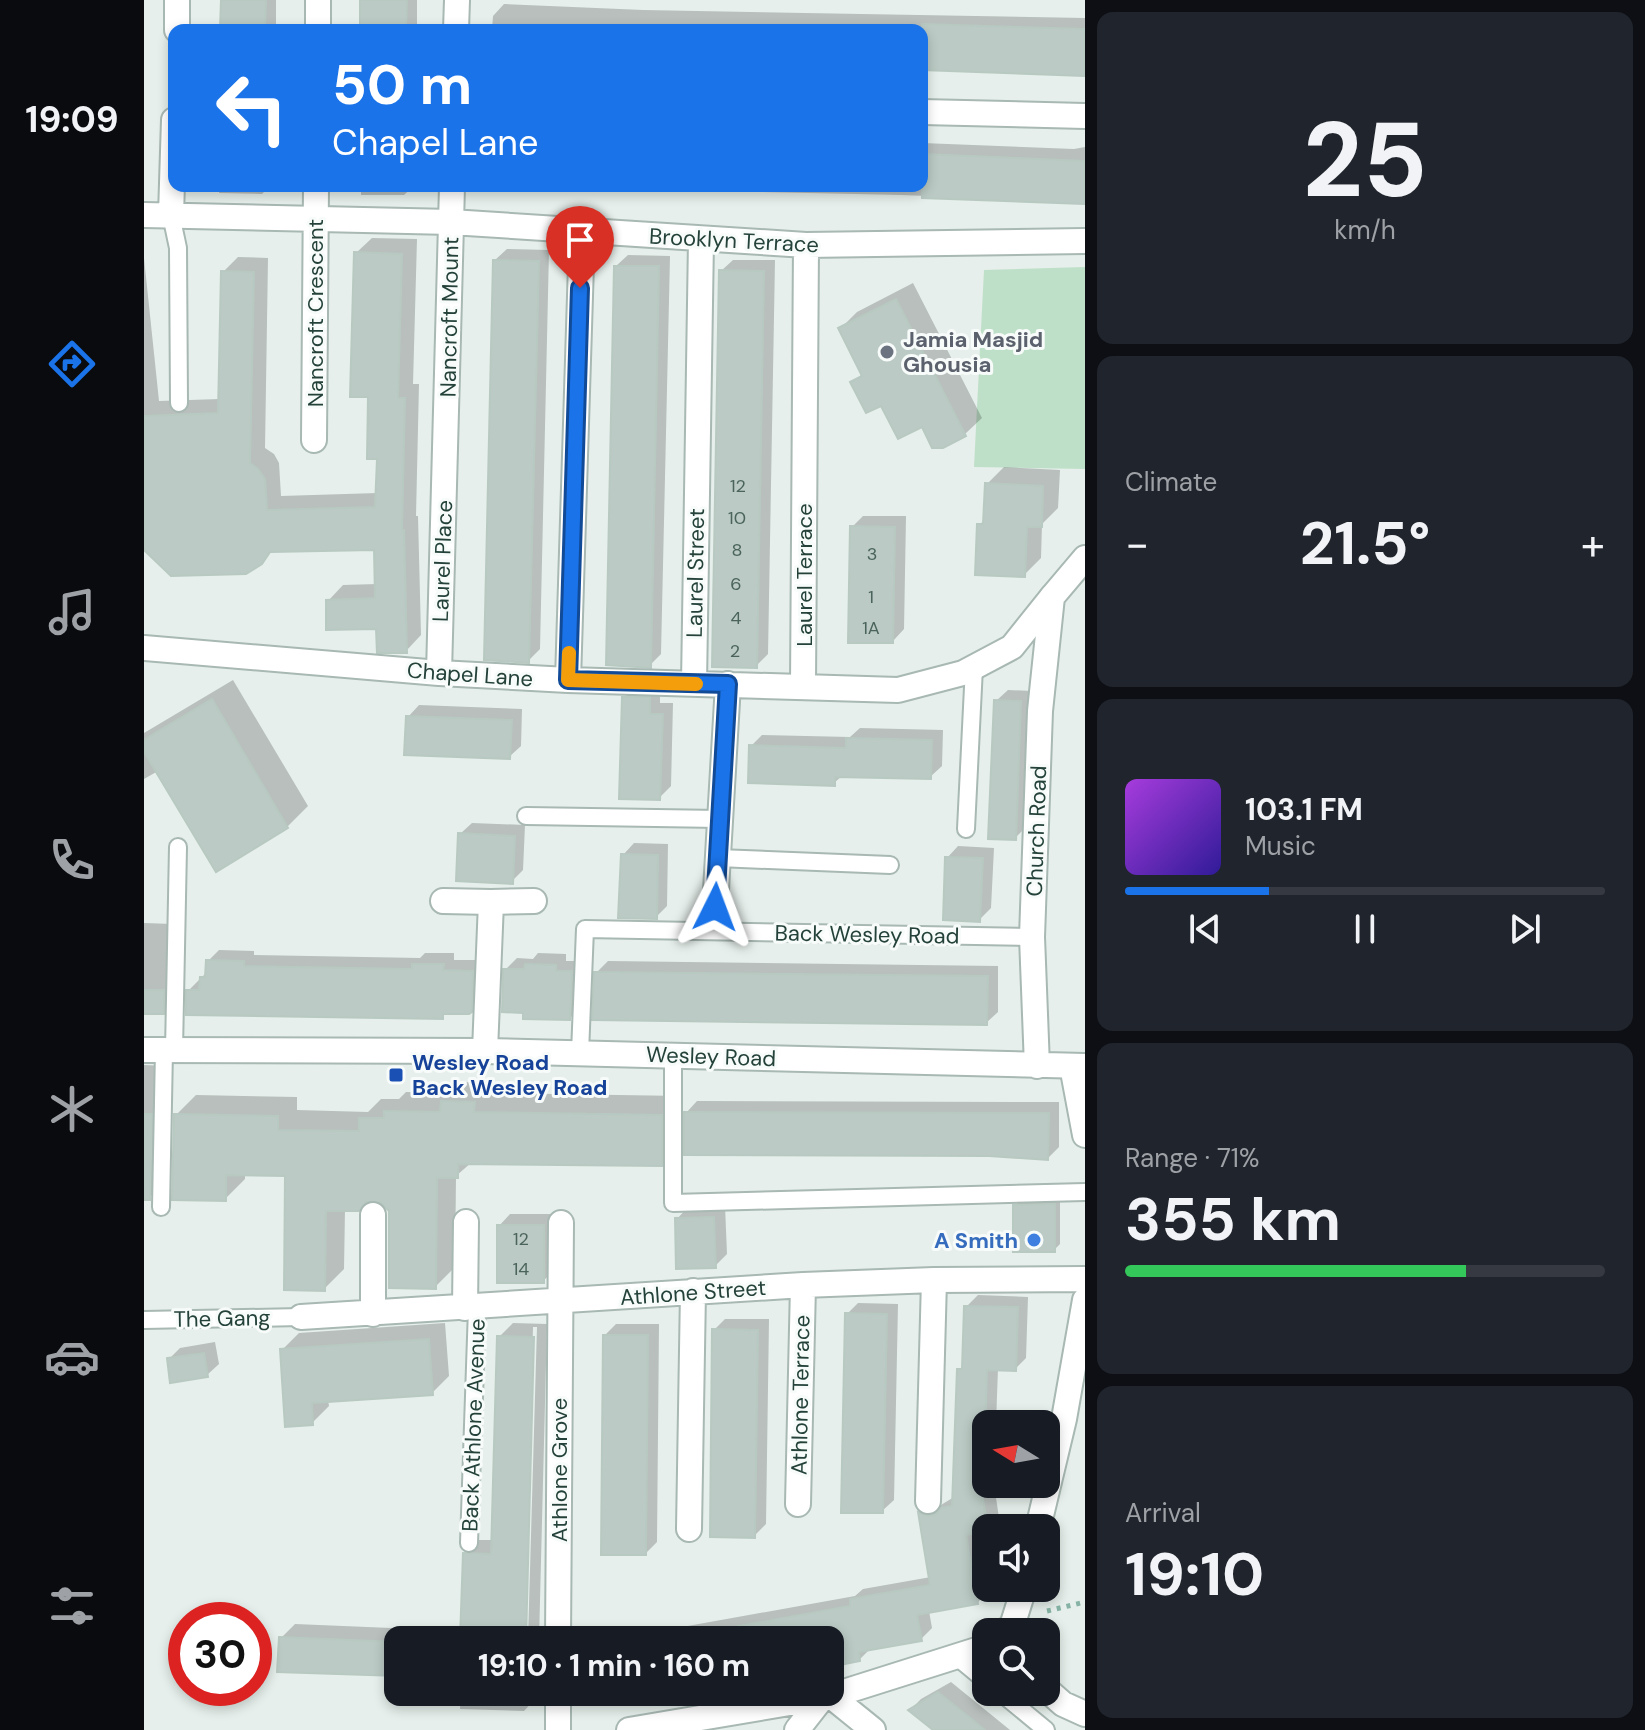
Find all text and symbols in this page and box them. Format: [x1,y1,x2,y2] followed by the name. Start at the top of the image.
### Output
[332,48,472,121] text: 50 m
[200,56,304,160] icon: left
[1303,93,1427,228] text: 25
[25,96,119,143] text: 19:09
[332,119,538,166] text: Chapel Lane
[546,206,614,288] pin
[1334,213,1396,247] text: km/h
[558,218,602,262] icon: arrive
[301,219,330,407] street label: Nancroft Crescent
[648,222,820,259] street label: Brooklyn Terrace
[434,237,465,398] street label: Nancroft Mount
[903,325,1043,379] place label: Jamia Masjid Ghousia
[44,336,100,392] icon: directions
[878,343,896,361] marker: Jamia Masjid Ghousia
[1125,465,1217,499] text: Climate
[730,474,746,498] house number: 12
[426,500,459,622] street label: Laurel Place
[790,503,819,647] street label: Laurel Terrace
[1300,504,1430,583] text: 21.5°
[728,506,746,530] house number: 10
[680,508,711,638] street label: Laurel Street
[1125,515,1149,573] text: −
[1581,515,1605,573] text: +
[732,538,742,562] house number: 8
[867,542,877,566] house number: 3
[730,572,742,596] house number: 6
[44,584,100,640] icon: music
[868,585,874,609] house number: 1
[731,606,742,630] house number: 4
[862,616,880,640] house number: 1A
[730,639,740,663] house number: 2
[406,656,534,693] street label: Chapel Lane
[1020,765,1053,897] street label: Church Road
[1245,790,1363,829] text: 103.1 FM
[1245,829,1316,863] text: Music
[44,832,100,888] icon: phone
[673,865,757,949] position arrow
[1183,907,1227,951] icon: previous
[1343,907,1387,951] icon: pause
[1503,907,1547,951] icon: next
[774,918,960,951] street label: Back Wesley Road
[646,1040,776,1073] street label: Wesley Road
[412,1048,607,1102] place label: Wesley Road Back Wesley Road
[387,1066,405,1084] marker: Wesley Road Back Wesley Road
[44,1081,100,1137] icon: climate
[1125,1141,1259,1175] text: Range · 71%
[1125,1180,1341,1259] text: 355 km
[934,1226,1018,1255] place label: A Smith
[513,1227,529,1251] house number: 12
[1025,1231,1043,1249] marker: A Smith
[513,1257,529,1281] house number: 14
[619,1273,767,1312] street label: Athlone Street
[173,1303,271,1334] street label: The Gang
[785,1315,816,1475] street label: Athlone Terrace
[455,1318,492,1532] street label: Back Athlone Avenue
[44,1329,100,1385] icon: car
[545,1398,574,1542] street label: Athlone Grove
[972,1410,1060,1498] north arrow
[972,1410,1060,1706] map controls
[1125,1496,1201,1530] text: Arrival
[972,1514,1060,1602] button: sound
[1125,1535,1264,1614] text: 19:10
[44,1578,100,1634] icon: filters
[168,1602,272,1706] speed limit sign: 30
[972,1618,1060,1706] button: search
[478,1646,750,1685] text: 19:10 · 1 min · 160 m

